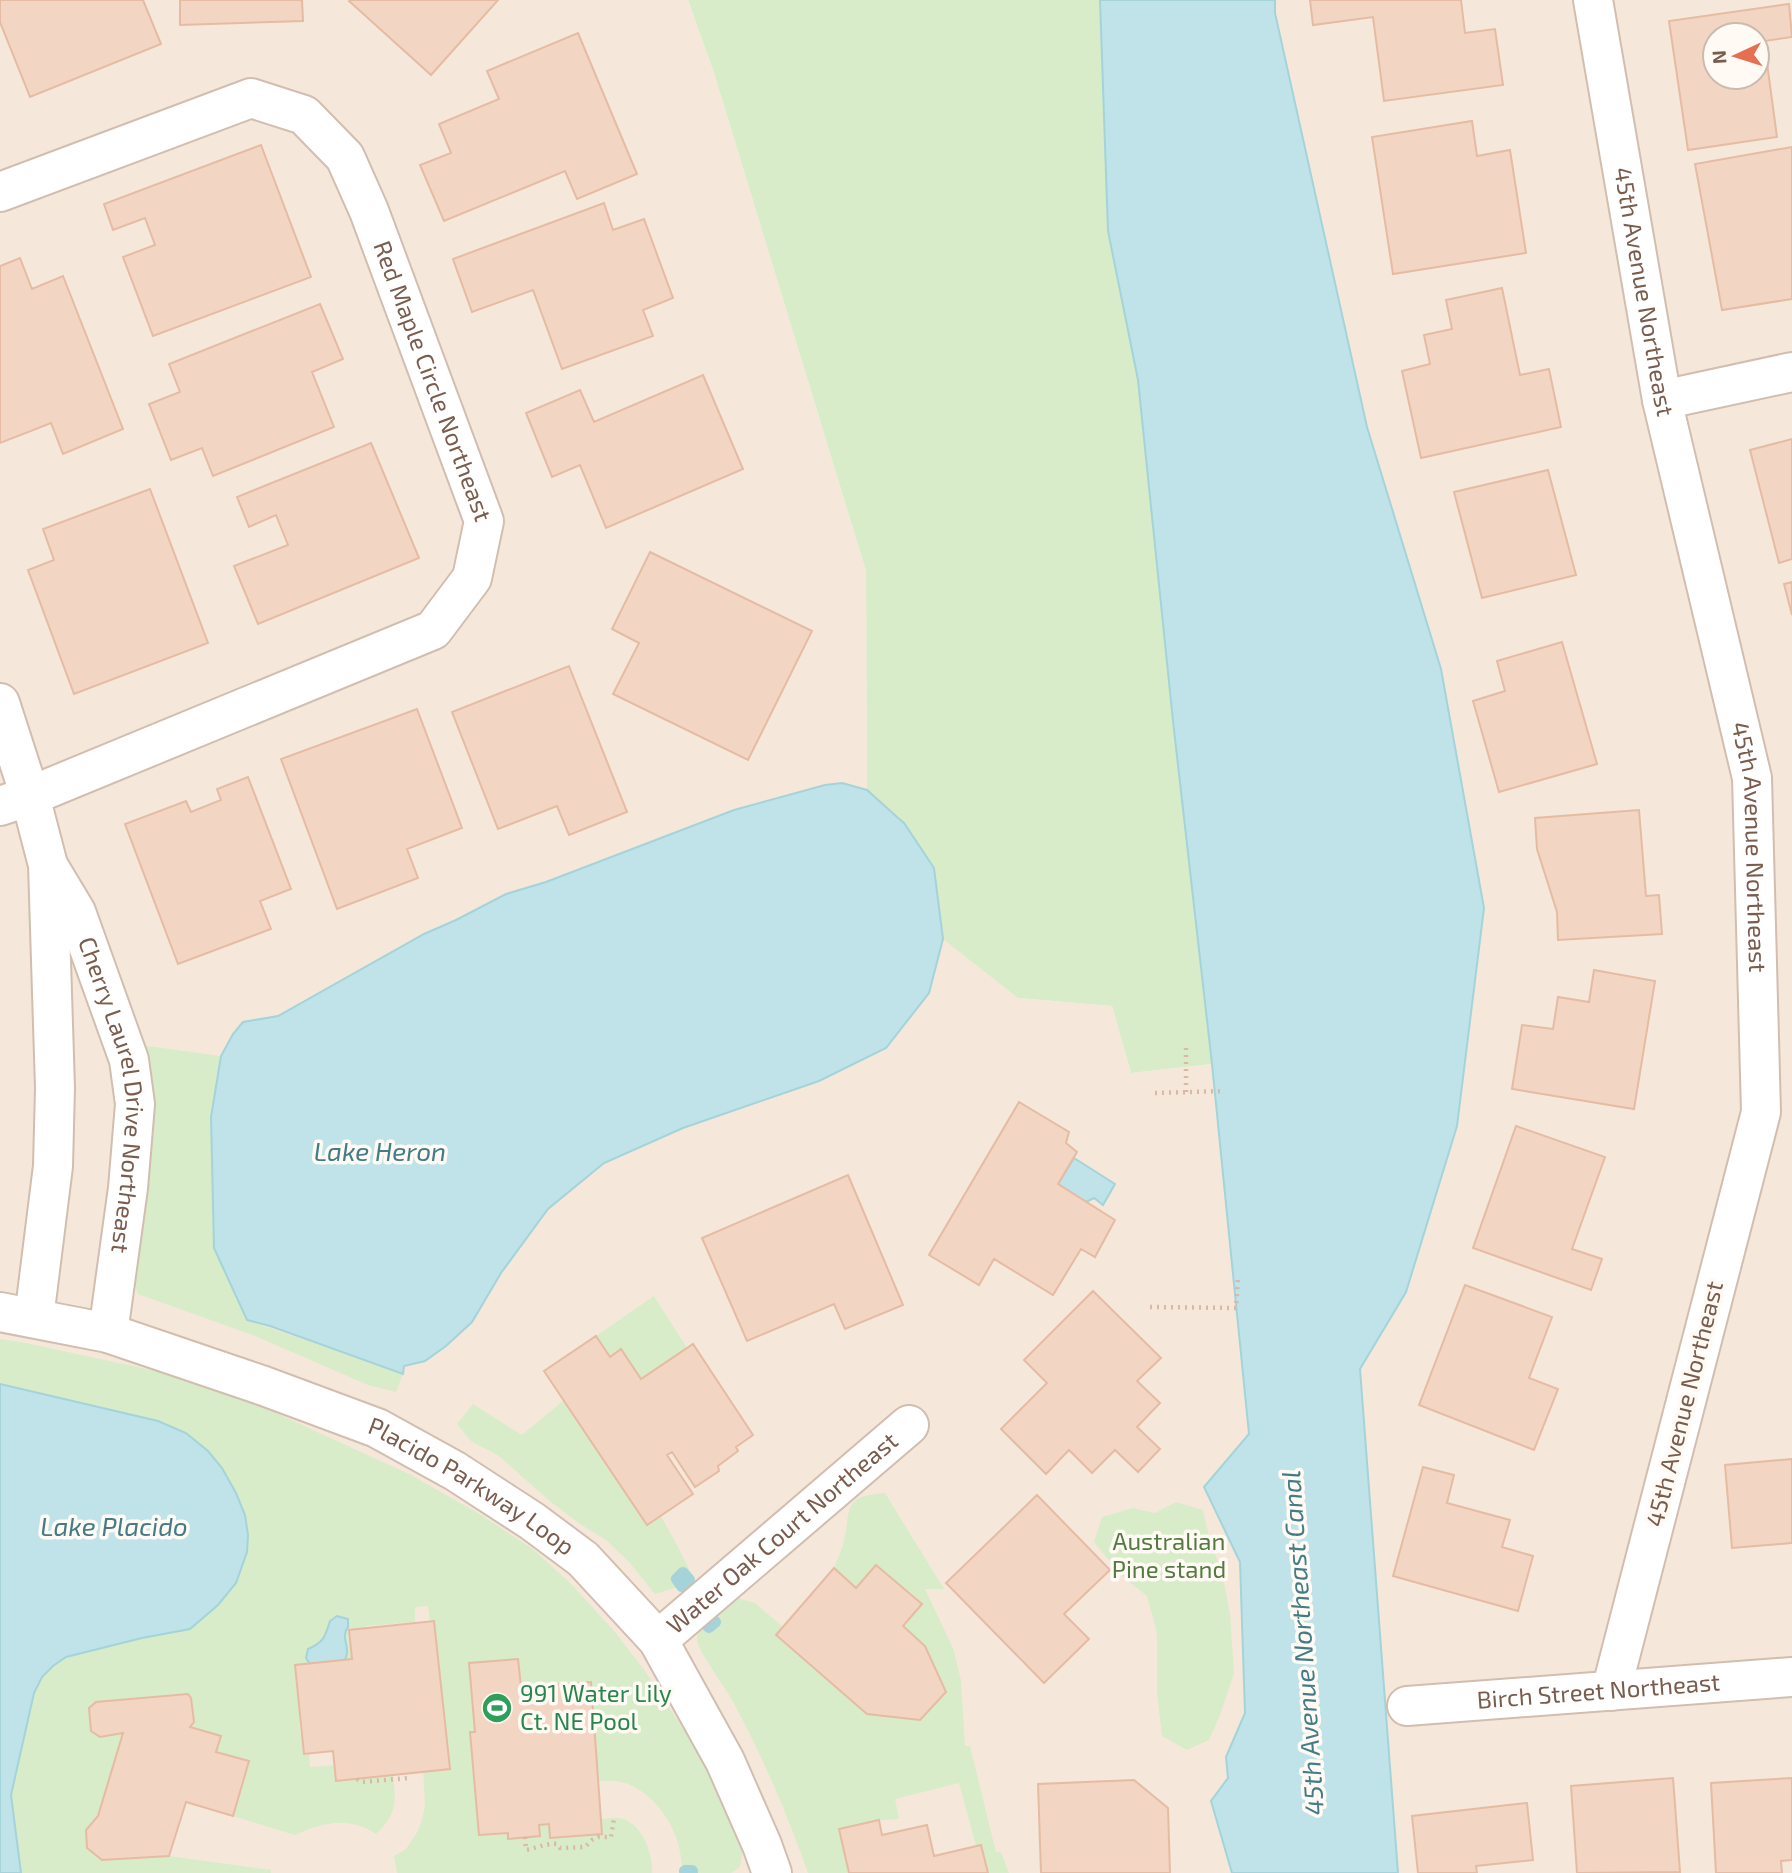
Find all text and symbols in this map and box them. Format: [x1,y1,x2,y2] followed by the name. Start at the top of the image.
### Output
[1701,21,1771,91] north arrow
[1707,50,1730,65] text: N
[1609,165,1681,419] street label: 45th Avenue Northeast
[368,236,499,525] street label: Red Maple Circle Northeast
[1726,718,1773,973] street label: 45th Avenue Northeast
[73,933,151,1255] street label: Cherry Laurel Drive Northeast
[314,1135,446,1166] water label: Lake Heron
[1639,1278,1728,1529] street label: 45th Avenue Northeast
[365,1410,581,1561] street label: Placido Parkway Loop
[660,1425,903,1639] street label: Water Oak Court Northeast
[1274,1470,1329,1817] water label: 45th Avenue Northeast Canal
[40,1510,188,1541] water label: Lake Placido
[1112,1526,1226,1583] park label: Australian Pine stand
[1476,1666,1721,1714] street label: Birch Street Northeast
[520,1678,672,1735] place label: 991 Water Lily Ct. NE Pool
[480,1691,514,1725] sports icon: 991 Water Lily Ct. NE Pool

